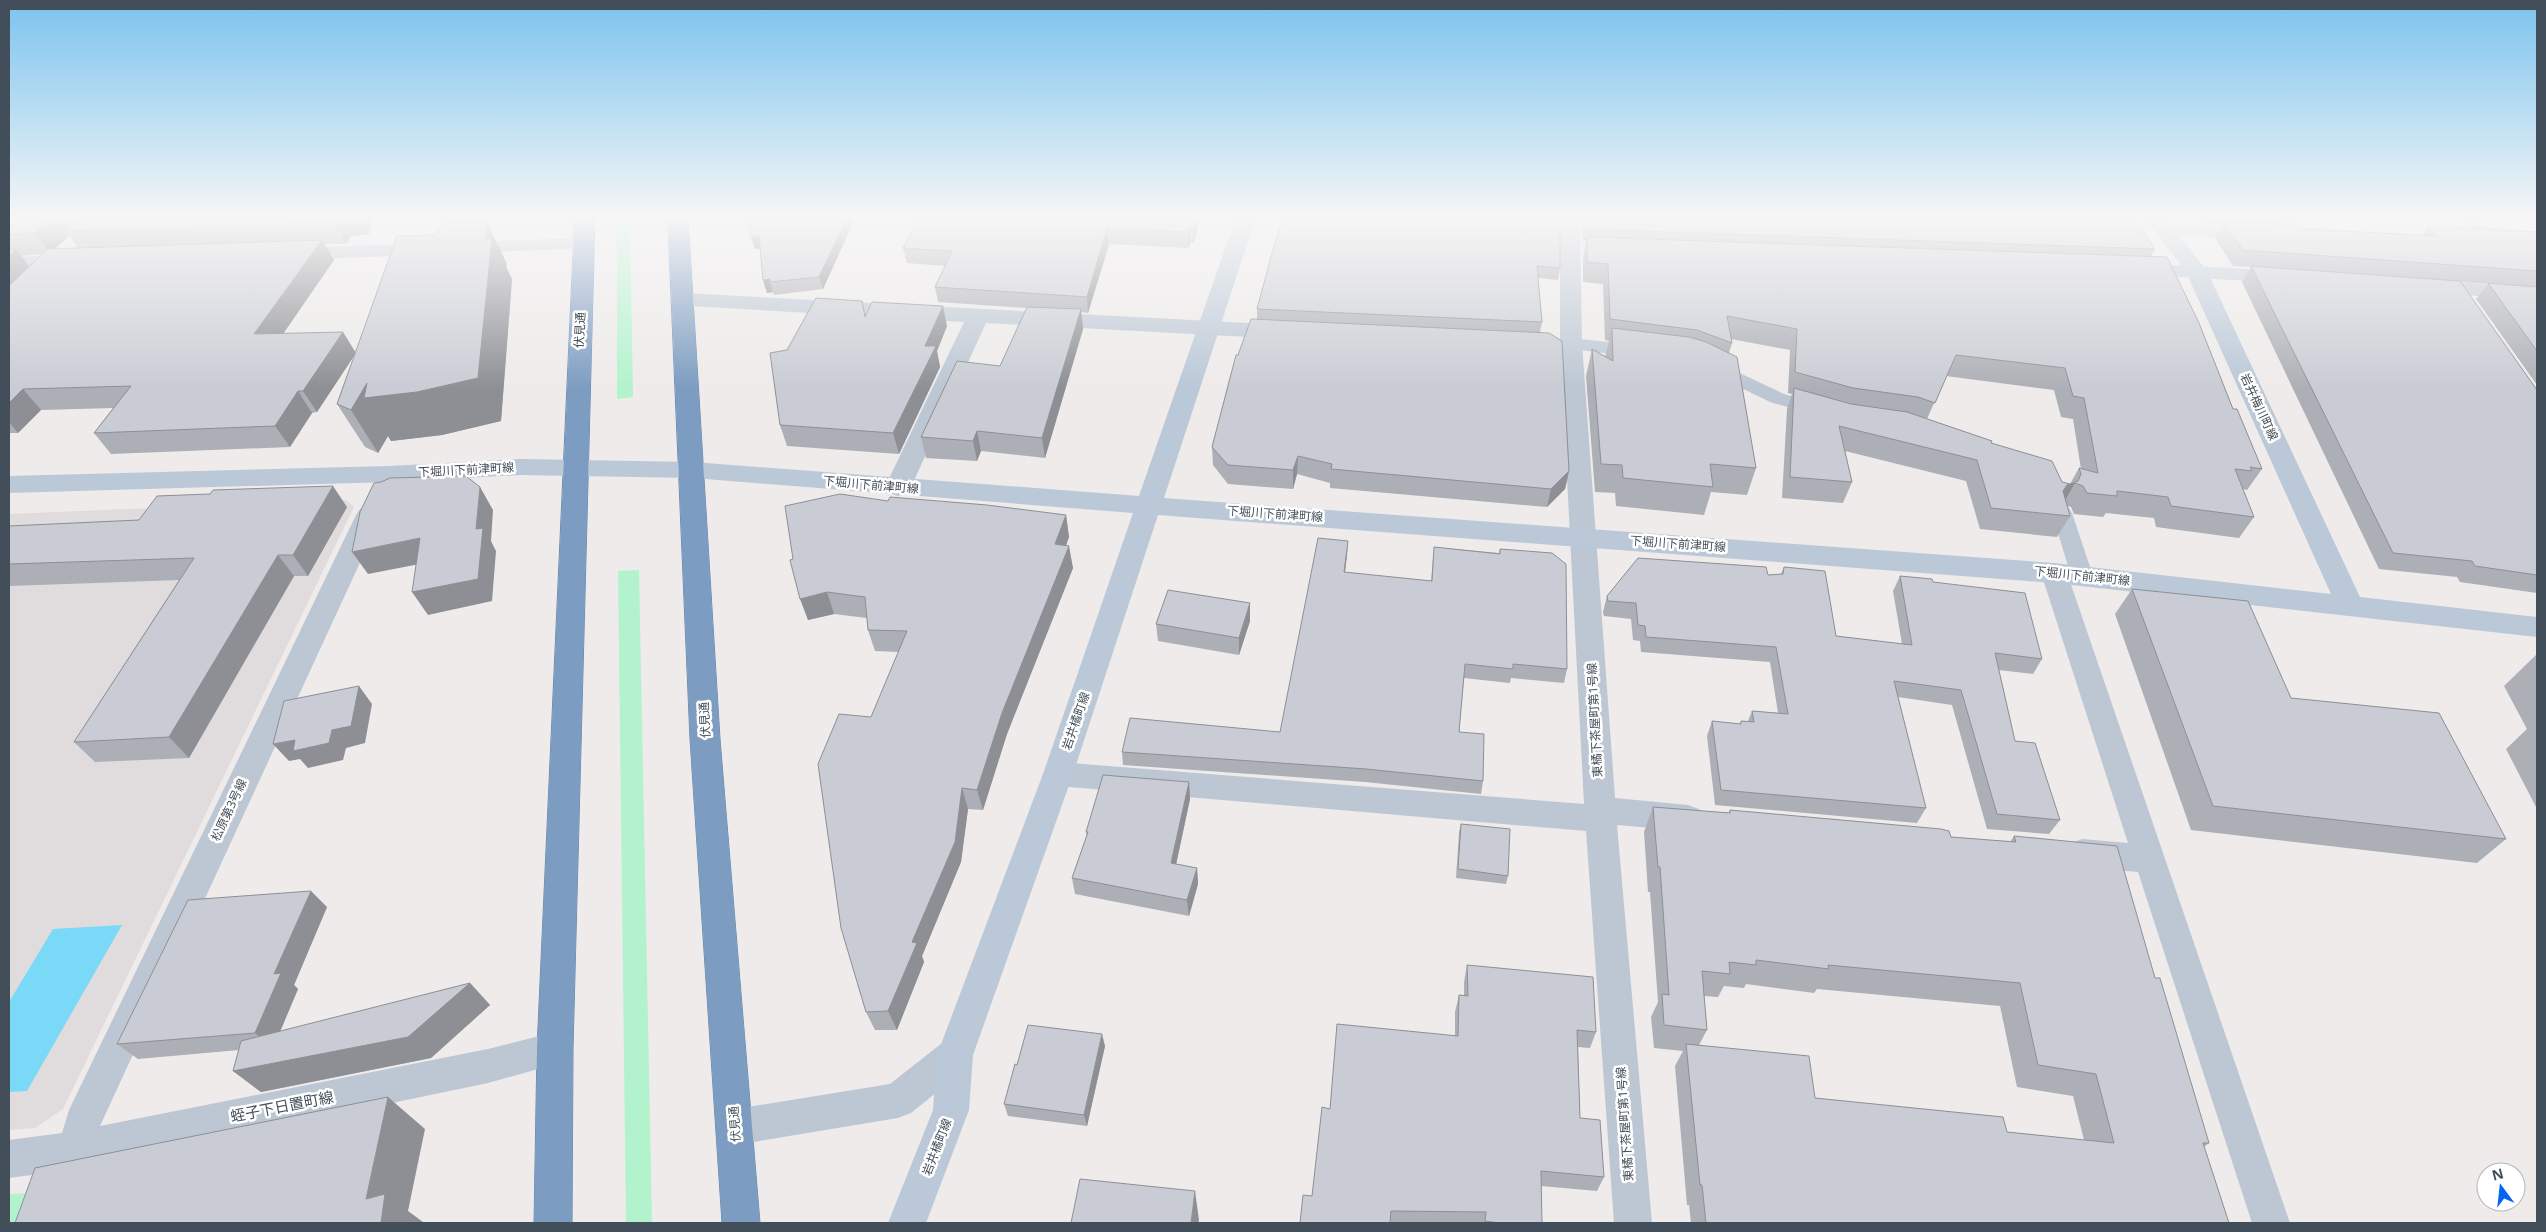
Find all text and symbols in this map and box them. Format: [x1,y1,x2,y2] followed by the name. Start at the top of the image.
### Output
[570,312,589,348] street label: 伏見通
[2237,371,2282,443] street label: 岩井梅川町線
[418,458,514,481] street label: 下堀川下前津町線
[822,472,920,497] street label: 下堀川下前津町線
[1227,502,1324,525] street label: 下堀川下前津町線
[1630,532,1727,555] street label: 下堀川下前津町線
[2033,562,2131,589] street label: 下堀川下前津町線
[1583,662,1606,778] street label: 東橘下茶屋町第1号線
[1058,690,1093,752] street label: 岩井橘町線
[695,702,714,738] street label: 伏見通
[207,776,250,844] street label: 松原第3号線
[1612,1066,1637,1182] street label: 東橘下茶屋町第1号線
[228,1086,335,1126] street label: 蛭子下日置町線
[725,1105,744,1143] street label: 伏見通
[918,1116,955,1178] street label: 岩井橘町線
[2476,1162,2526,1212] north arrow
[2490,1163,2505,1185] text: N

